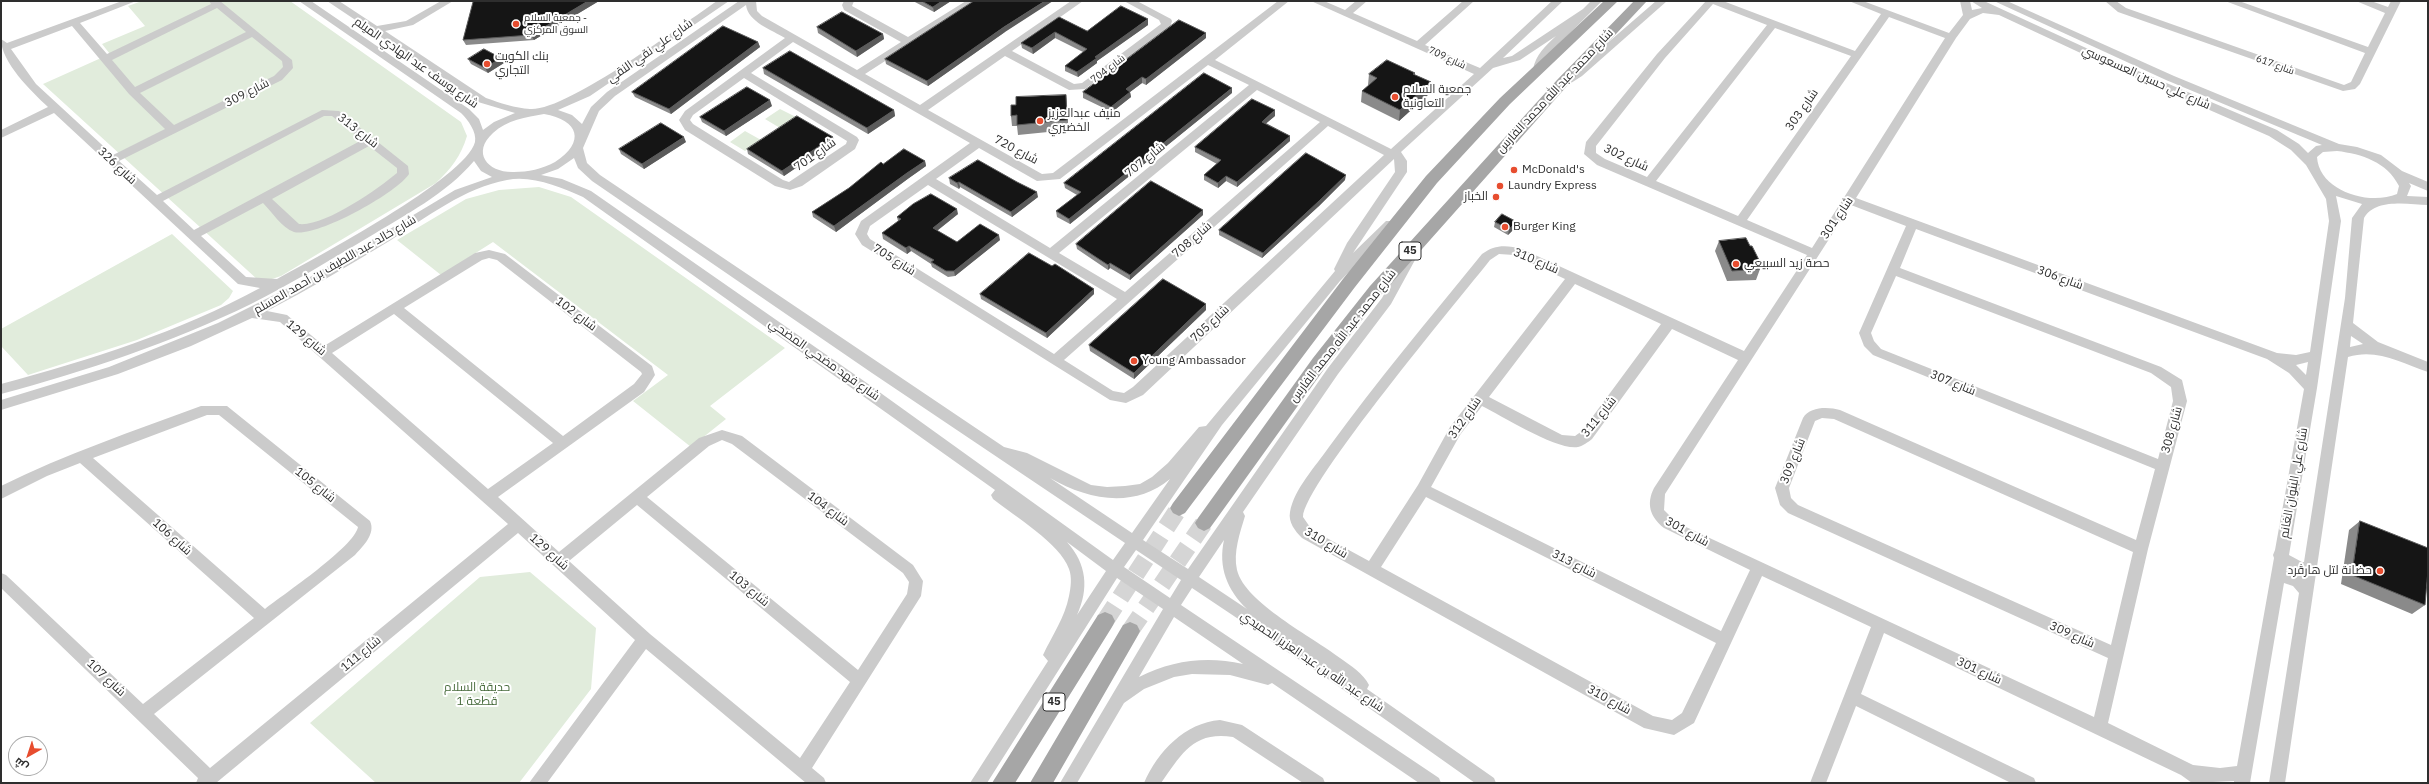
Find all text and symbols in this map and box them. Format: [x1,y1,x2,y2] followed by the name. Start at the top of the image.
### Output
[524,12,588,36] place label: جمعية السلام - السوق المركزي
[351,14,481,112] street label: شارع يوسف عبد الهادي الميلم
[604,16,696,86] street label: شارع علي نقي النقي
[511,19,521,29] marker: جمعية السلام - السوق المركزي
[1494,26,1616,156] street label: شارع محمد عبد الله محمد الفارس
[2080,43,2212,113] street label: شارع علي حسين العسعوسي
[1426,44,1468,72] street label: شارع 709
[495,50,549,78] place label: بنك الكويت التجاري
[1089,52,1127,86] street label: شارع 704
[2254,53,2296,77] street label: شارع 617
[482,59,492,69] marker: بنك الكويت التجاري
[222,76,272,110] street label: شارع 309
[1403,83,1471,111] place label: جمعية السلام التعاونية
[1782,86,1822,134] street label: شارع 303
[1390,92,1400,102] marker: جمعية السلام التعاونية
[1048,107,1121,135] place label: منيف عبدالعزيز الخضيري
[335,111,381,151] street label: شارع 313
[1035,116,1045,126] marker: منيف عبدالعزيز الخضيري
[992,132,1040,168] street label: شارع 720
[791,135,839,175] street label: شارع 701
[1122,139,1168,181] street label: شارع 707
[1601,141,1651,175] street label: شارع 302
[95,144,139,188] street label: شارع 326
[1522,163,1585,177] place label: McDonald's
[1509,165,1519,175] marker: McDonald's
[1508,179,1597,193] place label: Laundry Express
[1495,181,1505,191] marker: Laundry Express
[1464,190,1488,204] place label: الخباز
[1491,192,1501,202] marker: الخباز
[1818,194,1856,242] street label: شارع 301
[251,212,419,318] street label: شارع خالد عبد اللطيف بن أحمد المسلم
[1169,219,1215,261] street label: شارع 708
[1513,220,1576,234] place label: Burger King
[1500,222,1510,232] marker: Burger King
[870,241,918,279] street label: شارع 705
[1399,242,1421,260] road number: 45
[1511,245,1561,277] street label: شارع 310
[1744,257,1829,271] place label: حصة زيد السبيعي
[1731,259,1741,269] marker: حصة زيد السبيعي
[2035,263,2085,293] street label: شارع 306
[1287,267,1399,405] street label: شارع محمد عبد الله محمد الفارس
[553,294,599,334] street label: شارع 102
[1188,302,1232,346] street label: شارع 705
[766,316,882,404] street label: شارع فهد مضحي المضحي
[283,317,329,359] street label: شارع 129
[1142,354,1246,368] place label: Young Ambassador
[1129,356,1139,366] marker: Young Ambassador
[1928,367,1978,399] street label: شارع 307
[1445,394,1485,442] street label: شارع 312
[1578,394,1620,440] street label: شارع 311
[2159,405,2185,455] street label: شارع 308
[2277,427,2311,539] street label: شارع علي البنوان الغانم
[1777,436,1809,486] street label: شارع 309
[292,464,338,506] street label: شارع 105
[805,489,851,529] street label: شارع 104
[1663,514,1711,550] street label: شارع 301
[149,516,195,558] street label: شارع 106
[1302,525,1350,561] street label: شارع 310
[526,531,572,573] street label: شارع 129
[1549,547,1599,581] street label: شارع 313
[2288,564,2372,578] place label: حضانة لتل هارڤرد
[2375,566,2385,576] marker: حضانة لتل هارڤرد
[726,568,772,610] street label: شارع 103
[1238,609,1386,715] street label: شارع عبد الله بن عبد العزيز الحميدي
[2047,619,2097,651] street label: شارع 309
[338,633,384,675] street label: شارع 111
[1954,654,2004,688] street label: شارع 301
[84,656,128,700] street label: شارع 107
[444,681,510,709] park label: حديقة السلام قطعة 1
[1585,682,1633,718] street label: شارع 310
[1043,693,1065,711] road number: 45
[8,736,48,776] north arrow
[11,755,31,774] text: ش

